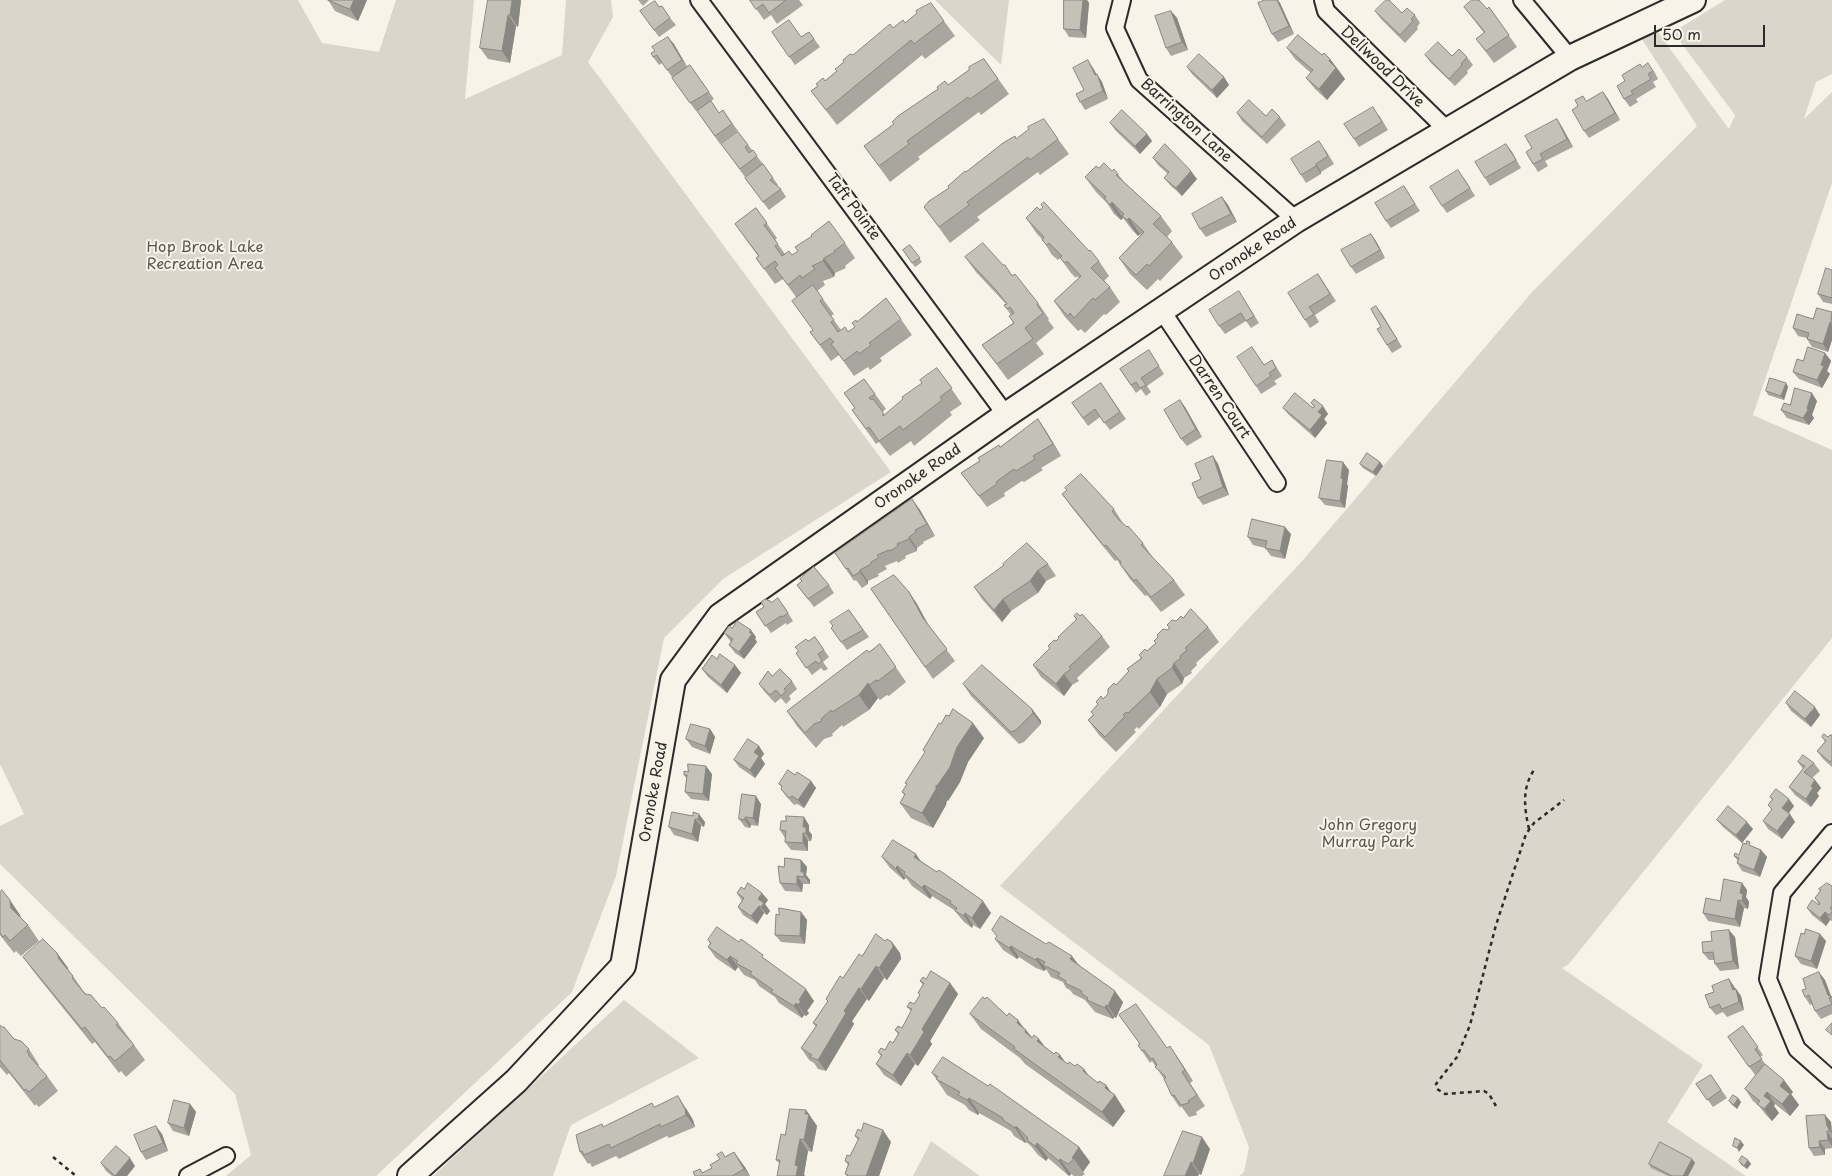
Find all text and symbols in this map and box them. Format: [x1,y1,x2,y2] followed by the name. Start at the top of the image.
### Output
[1657,15,1768,47] scale bar
[1336,22,1428,112] street label: Dellwood Drive
[1662,22,1701,45] text: 50 m
[1136,75,1236,167] street label: Barrington Lane
[822,170,884,244] street label: Taft Pointe
[1206,214,1300,286] street label: Oronoke Road
[146,239,264,274] park label: Hop Brook Lake Recreation Area
[1184,352,1254,442] street label: Darren Court
[871,440,965,514] street label: Oronoke Road
[636,740,672,844] street label: Oronoke Road
[1319,817,1417,852] park label: John Gregory Murray Park

